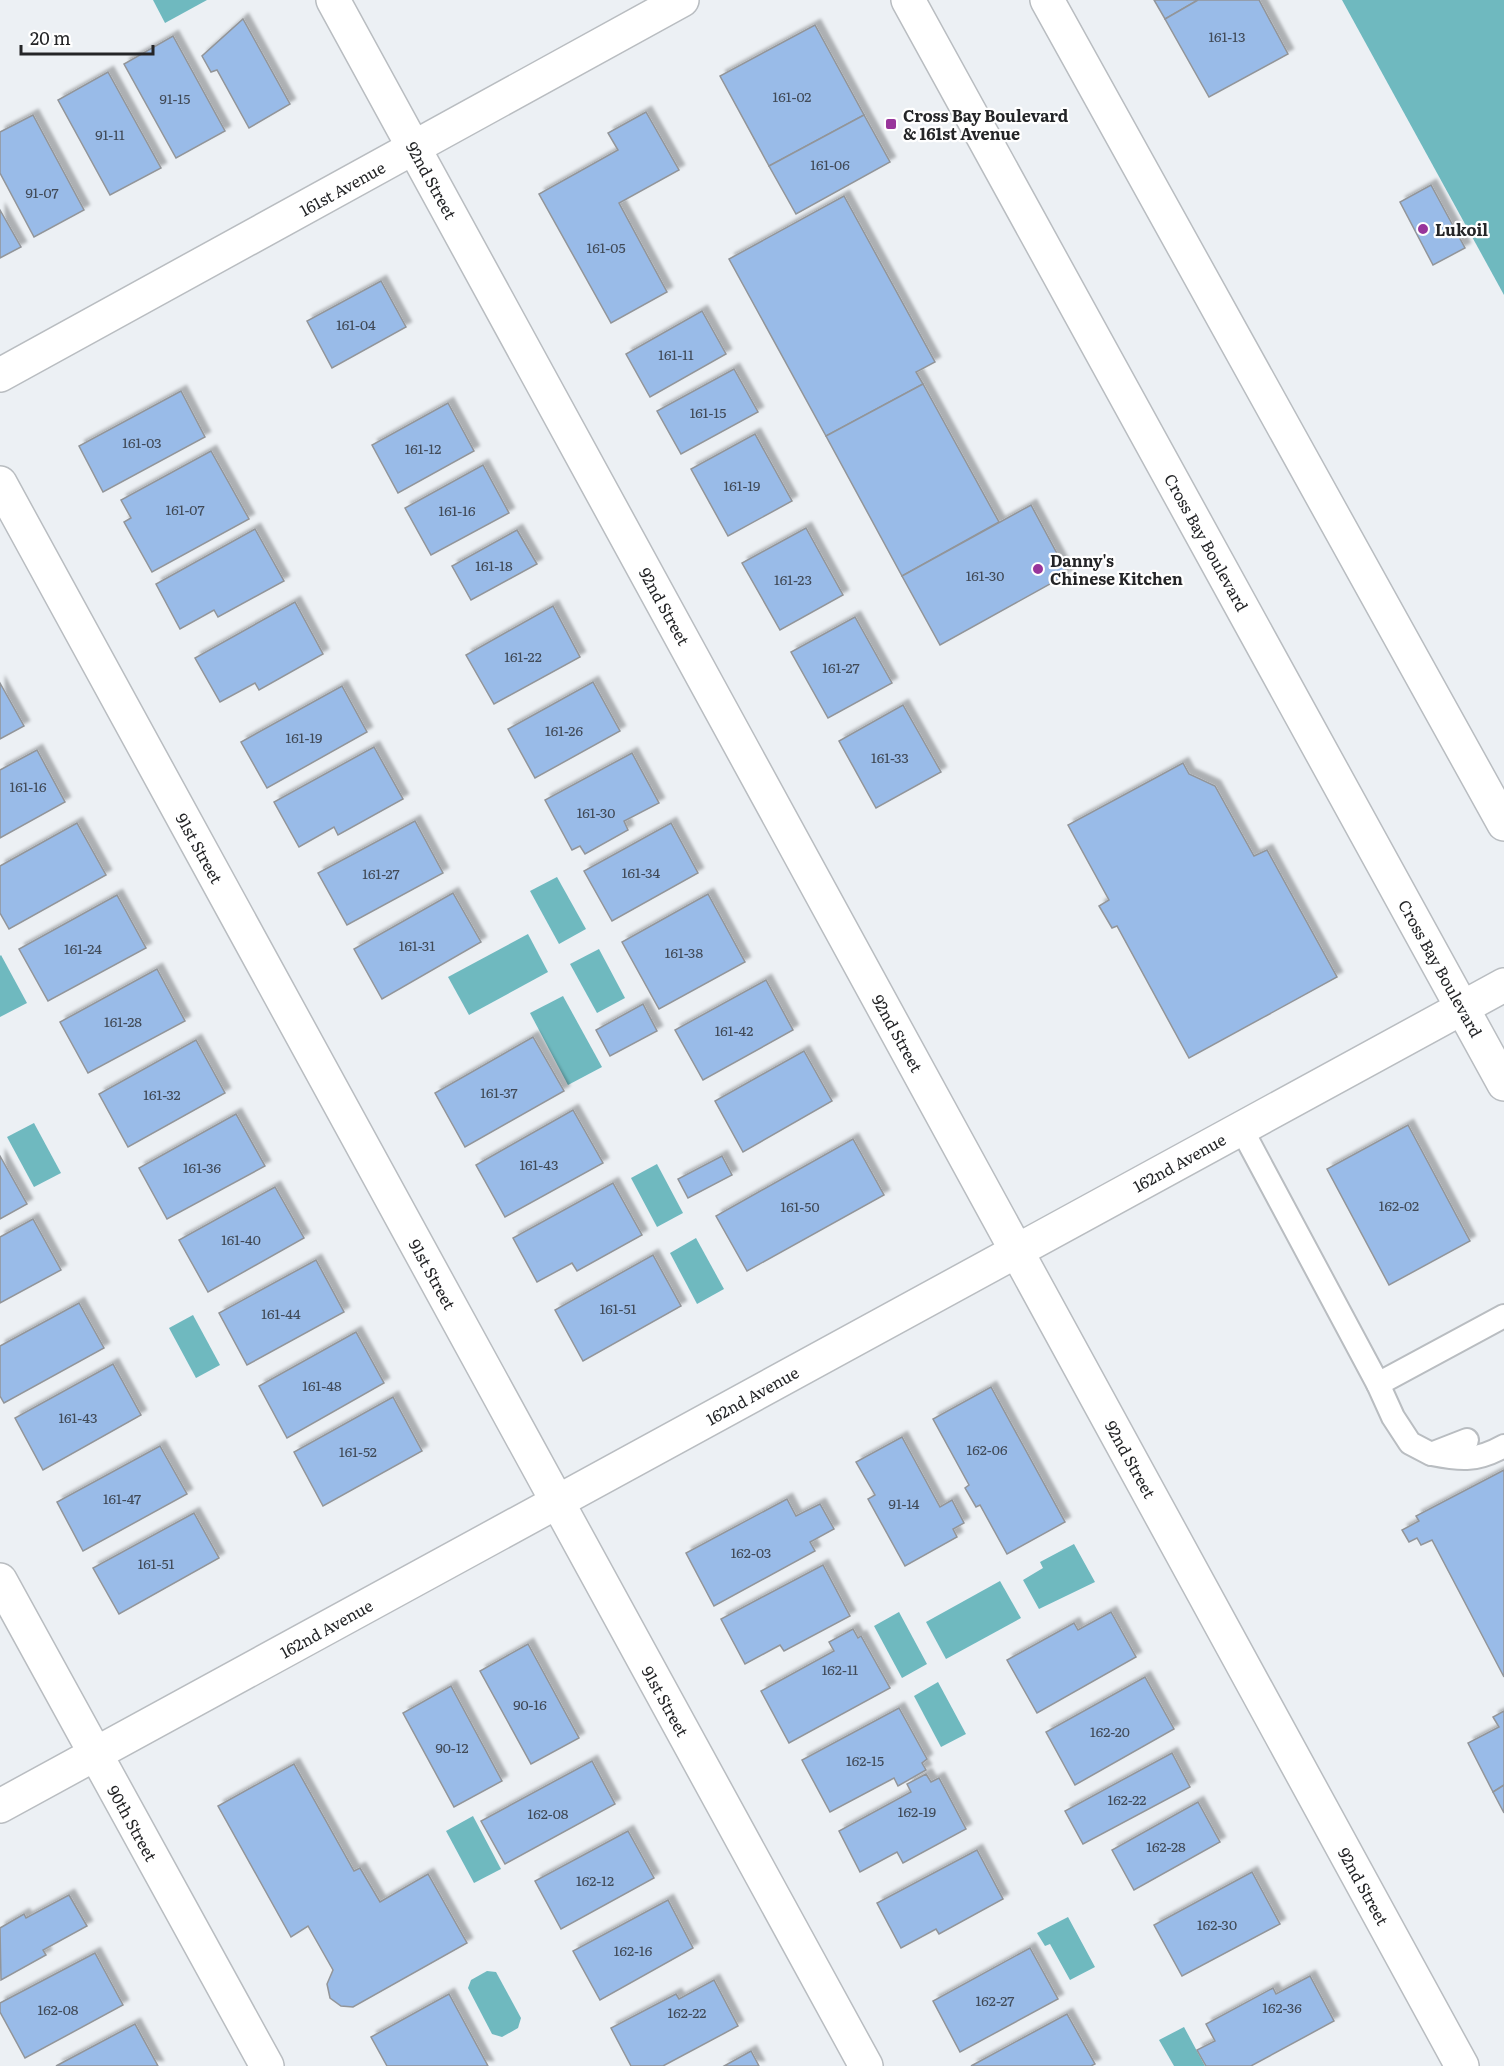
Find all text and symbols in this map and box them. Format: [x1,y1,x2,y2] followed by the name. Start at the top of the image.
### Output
[21,18,153,56] scale bar
[30,24,71,51] text: 20 m
[1208,26,1246,46] house number: 161-13
[773,86,811,106] house number: 161-02
[160,88,190,108] house number: 91-15
[903,103,1069,145] place label: Cross Bay Boulevard & 161st Avenue
[884,117,898,131] marker: Cross Bay Boulevard & 161st Avenue
[95,124,125,144] house number: 91-11
[401,137,463,224] street label: 92nd Street
[810,154,850,174] house number: 161-06
[295,155,389,221] street label: 161st Avenue
[25,182,59,202] house number: 91-07
[1435,217,1488,241] place label: Lukoil
[1416,222,1430,236] marker: Lukoil
[586,237,626,257] house number: 161-05
[336,314,376,334] house number: 161-04
[658,344,694,364] house number: 161-11
[690,402,726,422] house number: 161-15
[122,432,162,452] house number: 161-03
[405,438,441,458] house number: 161-12
[1159,469,1255,615] street label: Cross Bay Boulevard
[724,475,760,495] house number: 161-19
[165,499,205,519] house number: 161-07
[438,500,476,520] house number: 161-16
[1050,548,1183,590] place label: Danny's Chinese Kitchen
[475,555,513,575] house number: 161-18
[1031,562,1045,576] marker: Danny's Chinese Kitchen
[634,563,696,650] street label: 92nd Street
[966,565,1004,585] house number: 161-30
[774,569,812,589] house number: 161-23
[504,646,542,666] house number: 161-22
[822,657,860,677] house number: 161-27
[545,720,583,740] house number: 161-26
[286,727,322,747] house number: 161-19
[871,747,909,767] house number: 161-33
[9,776,47,796] house number: 161-16
[577,802,615,822] house number: 161-30
[171,808,230,888] street label: 91st Street
[622,862,660,882] house number: 161-34
[362,863,400,883] house number: 161-27
[1393,895,1489,1041] street label: Cross Bay Boulevard
[399,935,435,955] house number: 161-31
[64,938,102,958] house number: 161-24
[665,942,703,962] house number: 161-38
[867,990,929,1077] street label: 92nd Street
[104,1011,142,1031] house number: 161-28
[715,1020,753,1040] house number: 161-42
[480,1082,518,1102] house number: 161-37
[143,1084,181,1104] house number: 161-32
[1128,1127,1230,1197] street label: 162nd Avenue
[519,1154,559,1174] house number: 161-43
[183,1157,222,1177] house number: 161-36
[1379,1195,1419,1215] house number: 162-02
[780,1196,820,1216] house number: 161-50
[221,1229,261,1249] house number: 161-40
[404,1234,463,1314] street label: 91st Street
[600,1298,637,1318] house number: 161-51
[261,1303,301,1323] house number: 161-44
[701,1360,803,1430] street label: 162nd Avenue
[302,1375,342,1395] house number: 161-48
[58,1407,98,1427] house number: 161-43
[1100,1416,1162,1503] street label: 92nd Street
[967,1439,1008,1459] house number: 162-06
[339,1441,377,1461] house number: 161-52
[103,1488,141,1508] house number: 161-47
[889,1493,920,1513] house number: 91-14
[731,1542,771,1562] house number: 162-03
[138,1553,175,1573] house number: 161-51
[275,1593,377,1663] street label: 162nd Avenue
[822,1659,859,1679] house number: 162-11
[637,1661,696,1741] street label: 91st Street
[513,1694,547,1714] house number: 90-16
[1090,1721,1130,1741] house number: 162-20
[435,1737,469,1757] house number: 90-12
[846,1750,884,1770] house number: 162-15
[102,1781,164,1866] street label: 90th Street
[1108,1789,1146,1809] house number: 162-22
[898,1801,936,1821] house number: 162-19
[527,1803,569,1823] house number: 162-08
[1146,1836,1186,1856] house number: 162-28
[1333,1843,1395,1930] street label: 92nd Street
[576,1870,614,1890] house number: 162-12
[1197,1914,1237,1934] house number: 162-30
[614,1940,653,1960] house number: 162-16
[976,1990,1014,2010] house number: 162-27
[1262,1997,1302,2017] house number: 162-36
[37,1999,79,2019] house number: 162-08
[668,2002,706,2022] house number: 162-22

